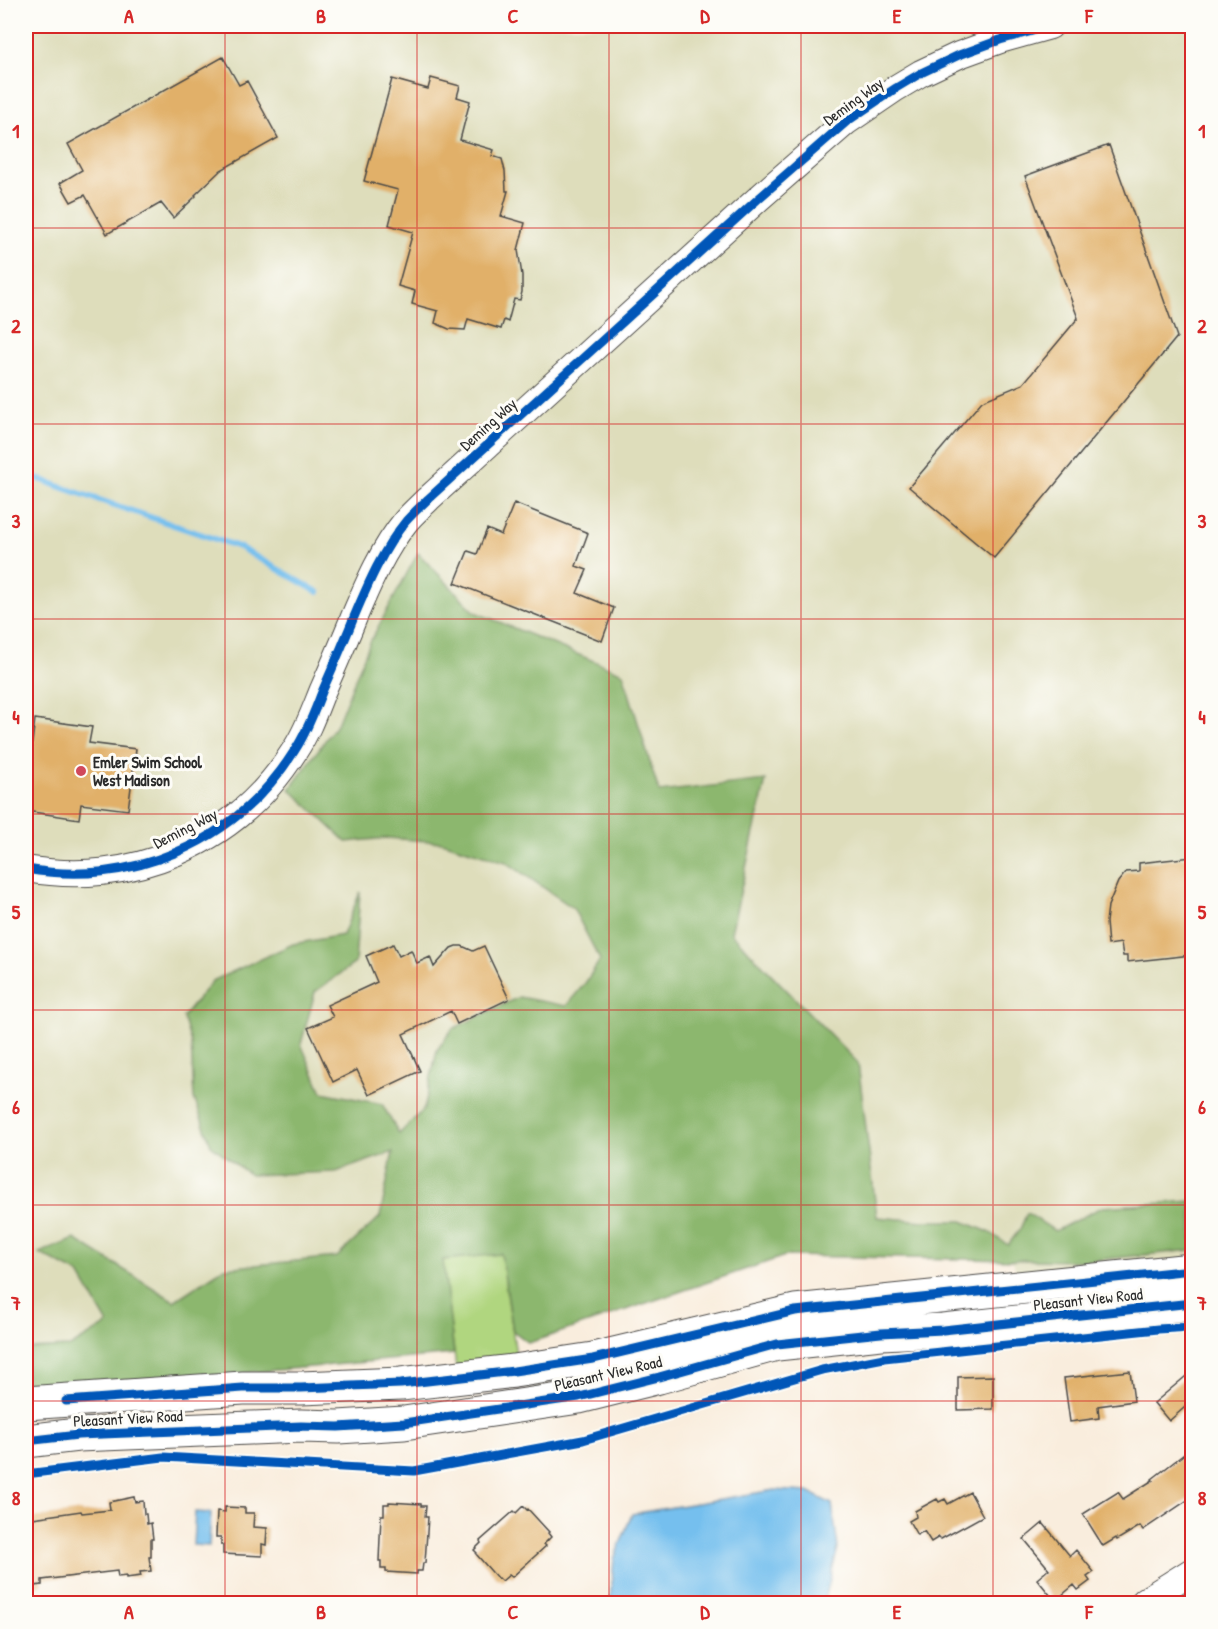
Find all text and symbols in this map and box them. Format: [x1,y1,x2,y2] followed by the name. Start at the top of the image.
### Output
[124,2,134,29] text: A
[316,2,326,29] text: B
[508,2,519,29] text: C
[700,2,710,29] text: D
[893,2,902,29] text: E
[1084,2,1094,29] text: F
[818,72,888,130] street label: Deming Way
[12,117,20,144] text: 1
[1198,117,1206,144] text: 1
[11,312,21,339] text: 2
[1197,312,1207,339] text: 2
[455,392,521,455] street label: Deming Way
[12,507,21,534] text: 3
[1198,507,1207,534] text: 3
[12,703,20,730] text: 4
[1198,703,1206,730] text: 4
[93,751,202,791] place label: Emler Swim School West Madison
[74,764,88,778] marker: Emler Swim School West Madison
[149,802,221,854] street label: Deming Way
[12,898,21,925] text: 5
[1198,898,1207,925] text: 5
[12,1093,20,1120] text: 6
[1198,1093,1206,1120] text: 6
[1032,1282,1144,1316] street label: Pleasant View Road
[10,1289,21,1316] text: 7
[1196,1289,1207,1316] text: 7
[552,1350,664,1396] street label: Pleasant View Road
[73,1404,183,1432] street label: Pleasant View Road
[12,1484,21,1511] text: 8
[1198,1484,1207,1511] text: 8
[124,1598,134,1625] text: A
[316,1598,326,1625] text: B
[508,1598,519,1625] text: C
[700,1598,710,1625] text: D
[893,1598,902,1625] text: E
[1084,1598,1094,1625] text: F

